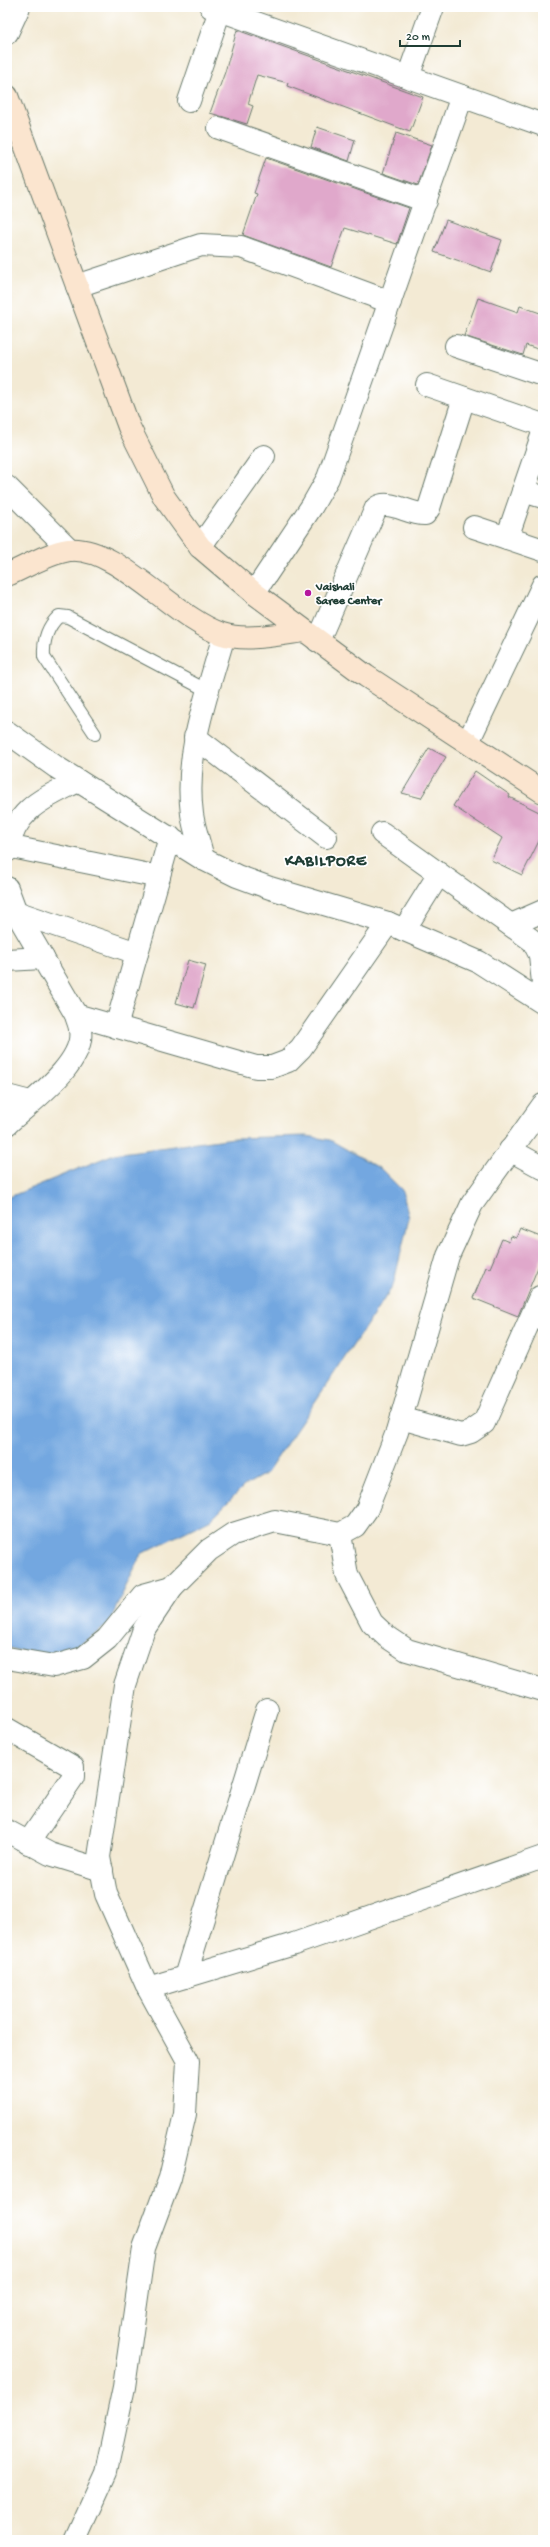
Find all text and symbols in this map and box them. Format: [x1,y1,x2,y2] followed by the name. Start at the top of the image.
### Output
[400,22,460,48] scale bar
[406,31,431,45] text: 20 m
[315,581,383,609] place label: Vaishali Saree Center
[303,588,313,598] marker: Vaishali Saree Center
[284,853,367,872] district label: KABILPORE

